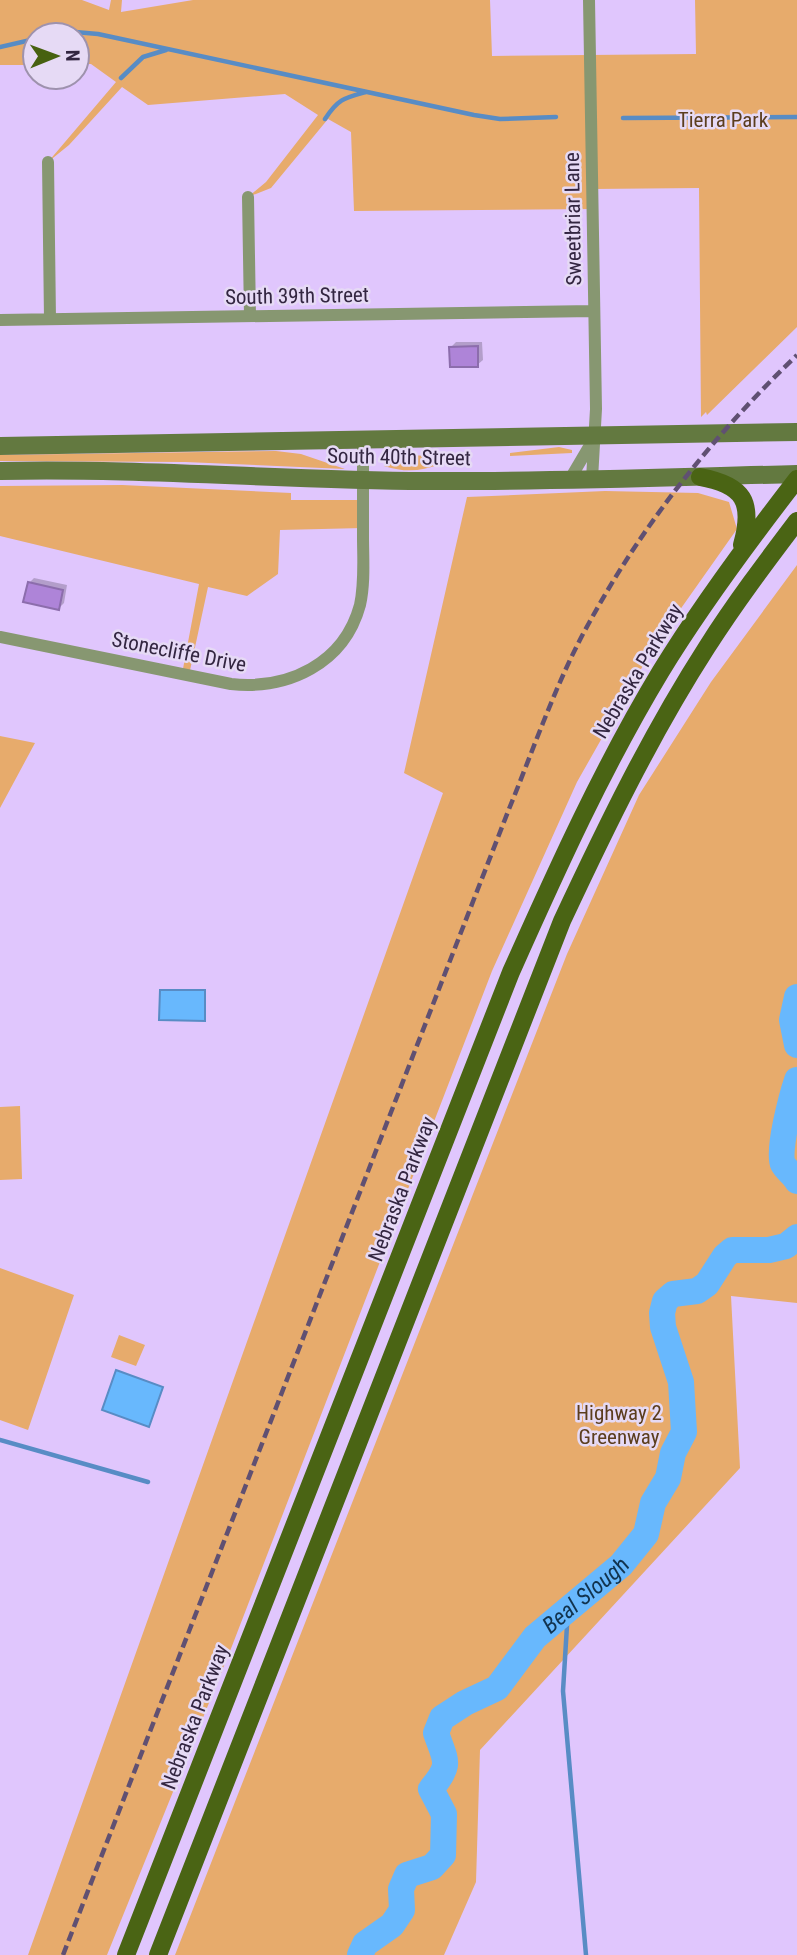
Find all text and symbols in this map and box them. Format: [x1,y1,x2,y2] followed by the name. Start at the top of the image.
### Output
[21,21,91,91] north arrow
[61,50,84,62] text: N
[678,108,769,132] park label: Tierra Park
[560,152,586,286] street label: Sweetbriar Lane
[225,283,369,309] street label: South 39th Street
[327,444,471,470] street label: South 40th Street
[588,599,688,743] street label: Nebraska Parkway
[110,627,248,677] street label: Stonecliffe Drive
[363,1113,441,1265] street label: Nebraska Parkway
[576,1401,662,1449] park label: Highway 2 Greenway
[537,1552,635,1639] water label: Beal Slough
[156,1641,234,1793] street label: Nebraska Parkway

